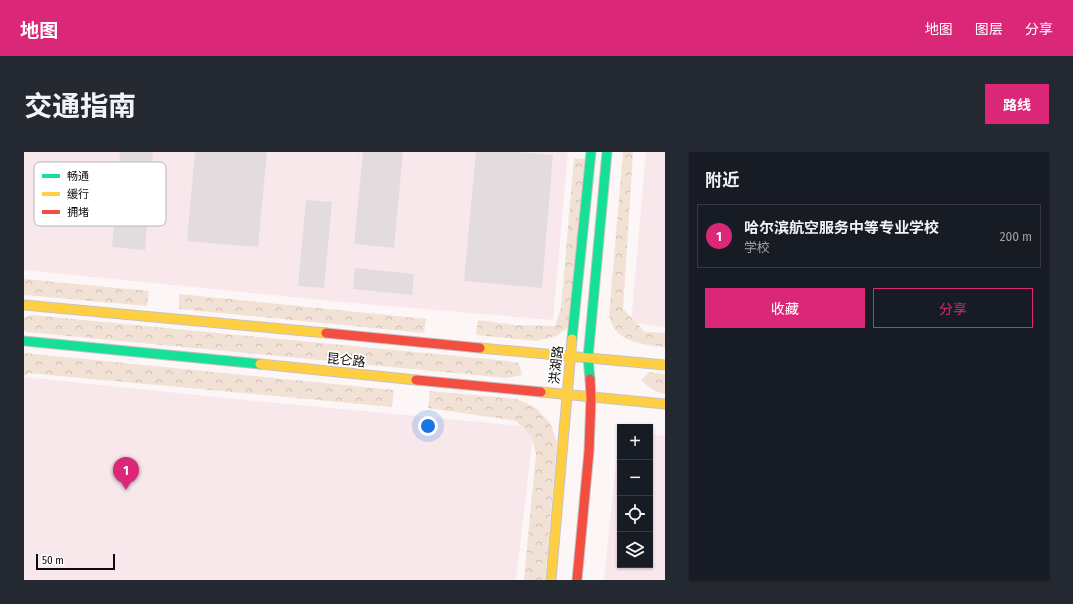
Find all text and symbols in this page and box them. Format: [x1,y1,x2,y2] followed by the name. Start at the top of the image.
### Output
[20,19,58,42] text: 地图
[925,21,953,38] text: 地图
[975,21,1003,38] text: 图层
[1025,21,1053,38] text: 分享
[985,84,1049,124] button: 路线
[24,90,136,123] text: 交通指南
[34,162,166,226] legend
[67,170,89,183] text: 畅通
[705,170,739,191] text: 附近
[67,188,89,201] text: 缓行
[67,206,89,219] text: 拥堵
[744,219,939,237] text: 哈尔滨航空服务中等专业学校
[716,229,722,244] text: 1
[1000,229,1032,244] text: 200 m
[744,240,770,255] text: 学校
[705,288,865,328] button: 收藏
[873,288,1033,328] button: 分享
[547,345,565,385] street label: 洪湖路
[326,351,366,369] street label: 昆仑路
[418,416,438,436] your location
[617,424,653,568] map controls
[617,424,653,460] button: +
[113,457,139,490] pin: 1
[617,460,653,496] button: −
[617,496,653,532] button: locate
[617,532,653,568] button: layers
[36,552,115,571] scale bar
[42,554,64,567] text: 50 m

